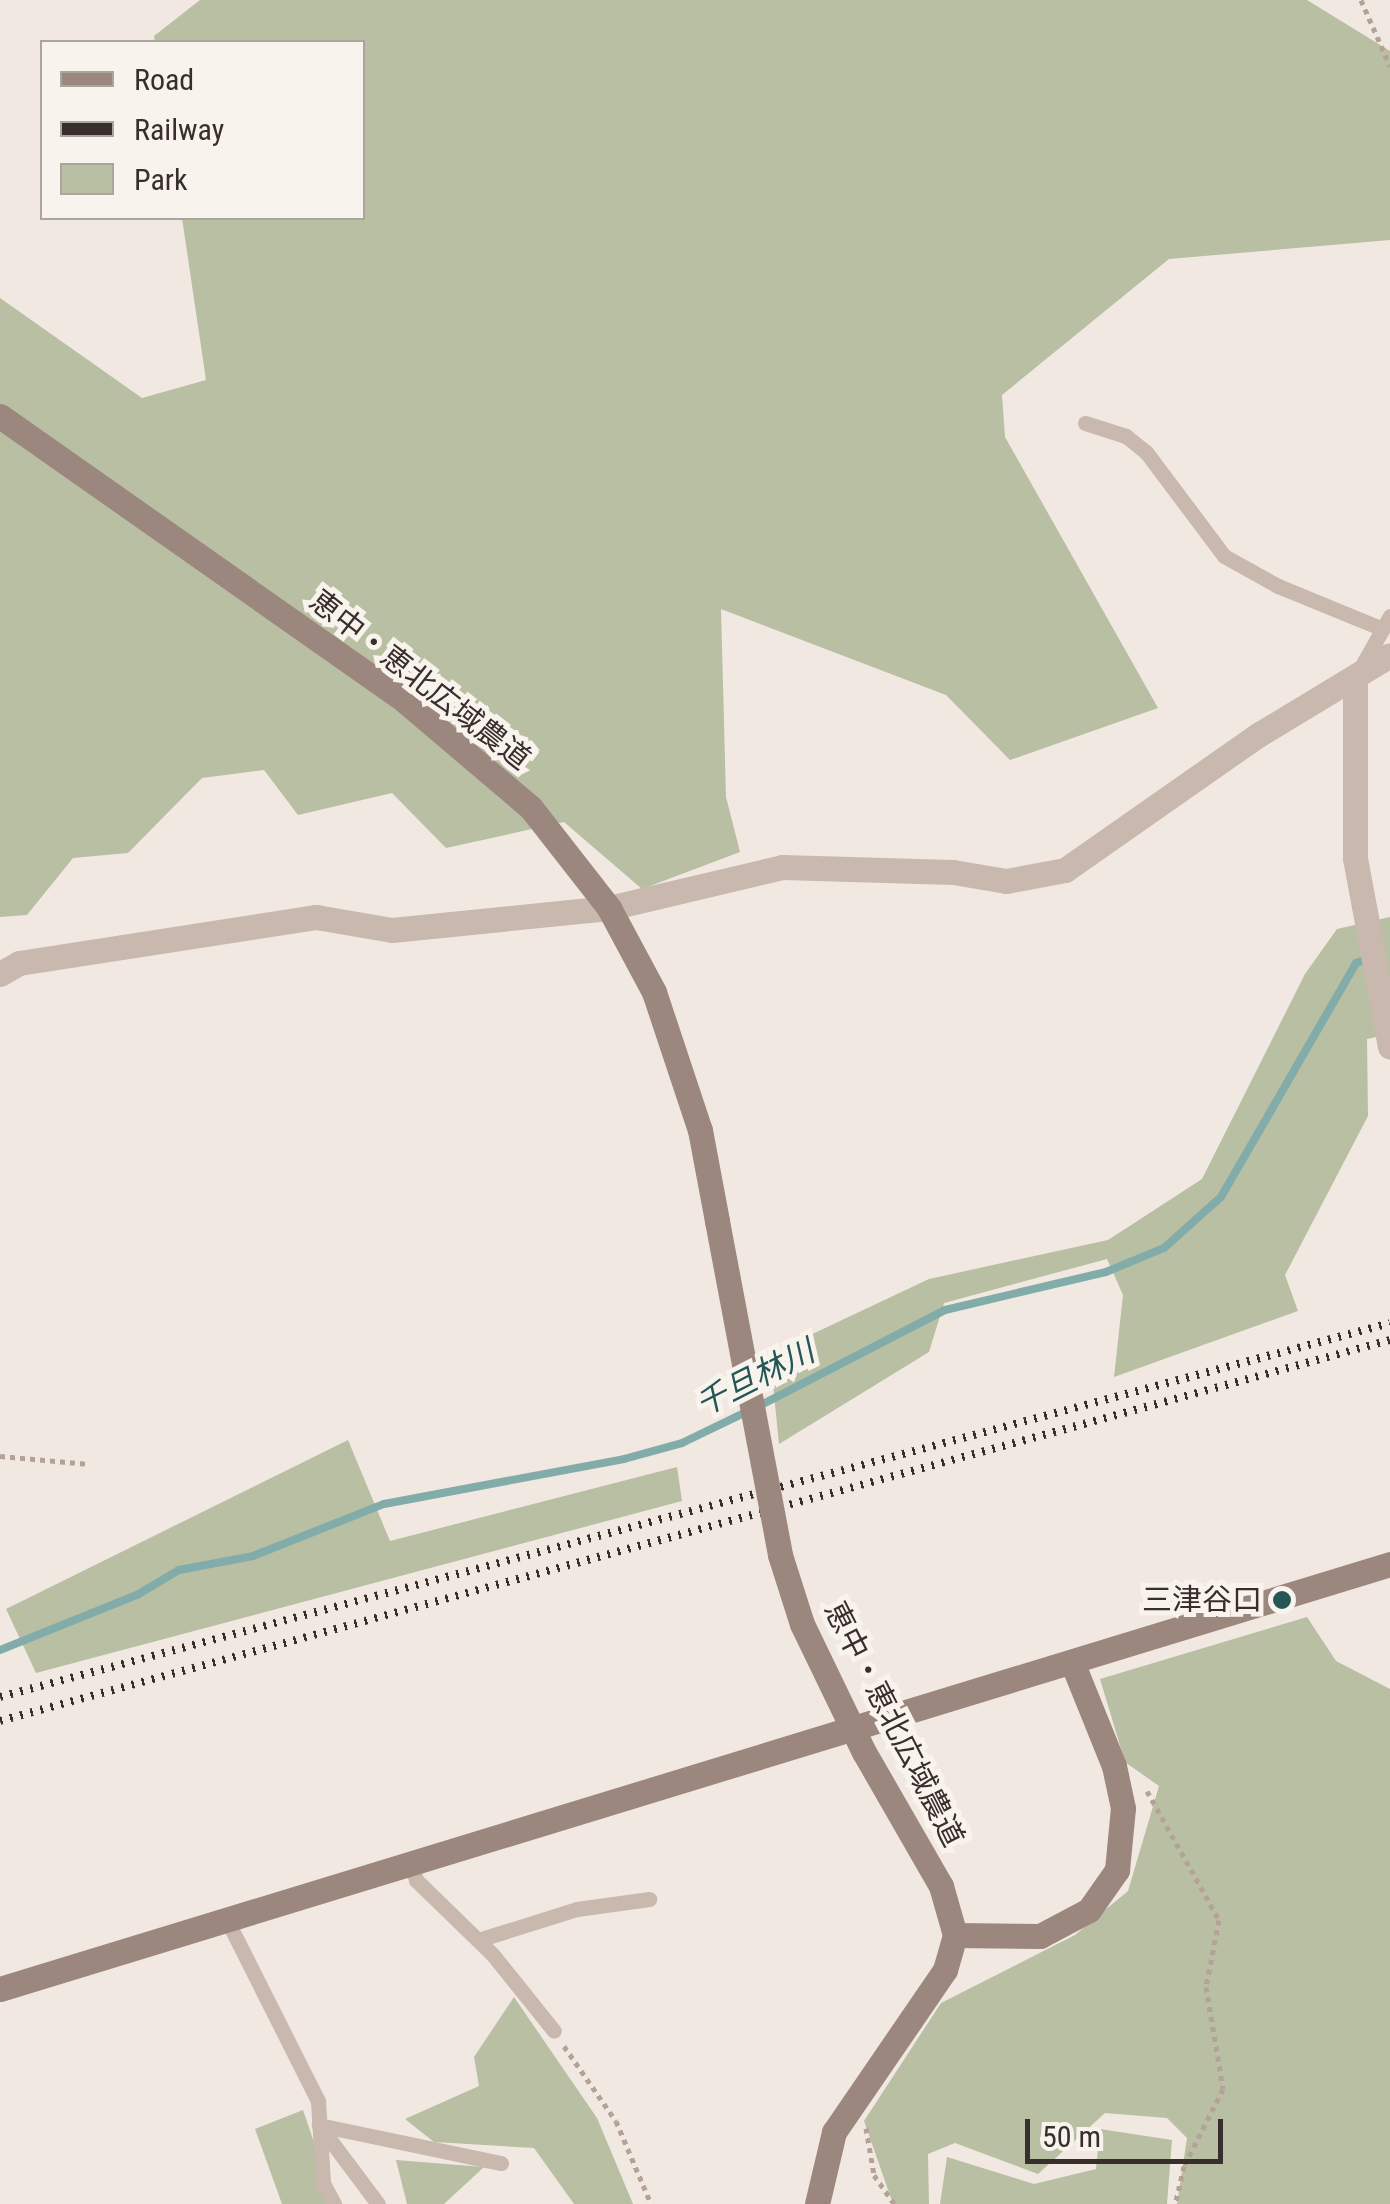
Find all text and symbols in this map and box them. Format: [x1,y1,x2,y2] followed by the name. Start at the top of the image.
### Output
[40,40,365,220] legend
[134,62,194,97] text: Road
[134,112,224,147] text: Railway
[134,162,188,197] text: Park
[303,583,537,777] street label: 恵中・恵北広域農道
[689,1332,821,1424] water label: 千旦林川
[1142,1582,1262,1618] place label: 三津谷口
[1271,1589,1293,1611] marker: 三津谷口
[817,1596,971,1852] street label: 恵中・恵北広域農道
[1030,2099,1228,2161] scale bar
[1042,2119,1101,2154] text: 50 m

